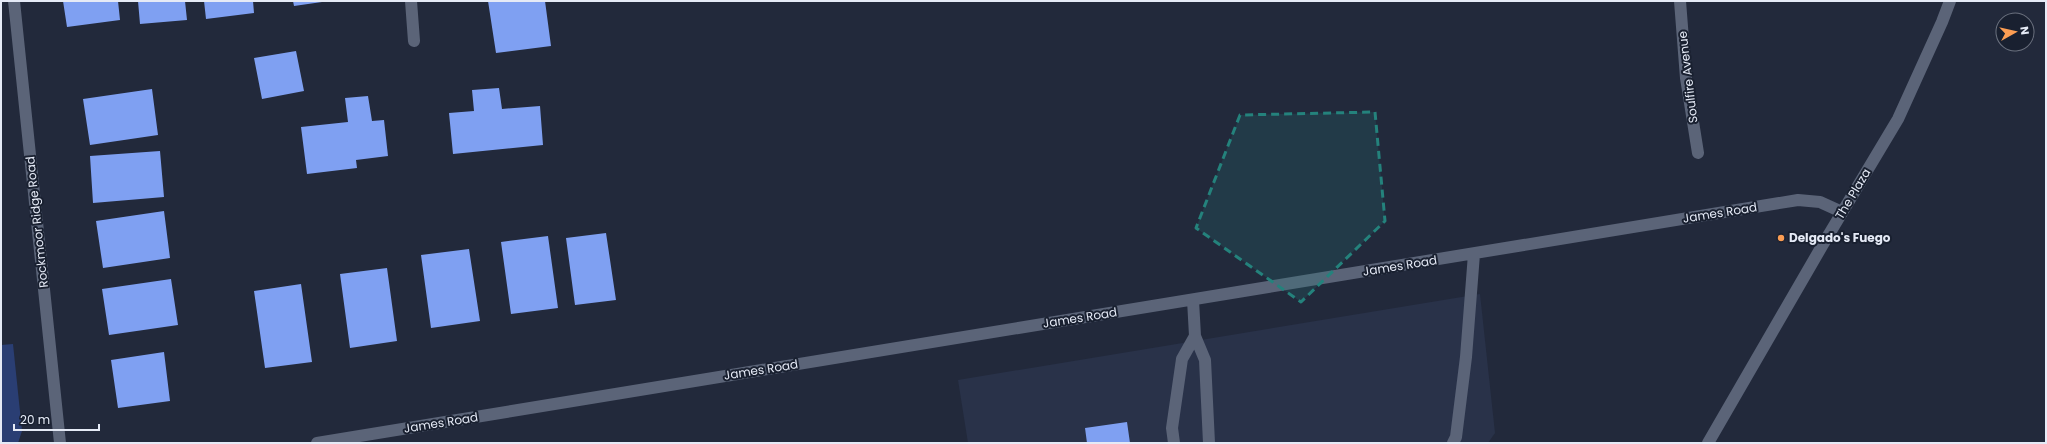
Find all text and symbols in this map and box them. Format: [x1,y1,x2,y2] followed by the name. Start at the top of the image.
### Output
[1995,12,2035,52] north arrow
[2016,25,2033,36] text: N
[1673,30,1702,124] street label: Soulfire Avenue
[21,155,52,289] street label: Rockmoor Ridge Road
[1831,165,1874,222] street label: The Plaza
[1682,198,1758,227] street label: James Road
[1789,229,1891,246] place label: Delgado's Fuego
[1776,233,1786,243] marker: Delgado's Fuego
[1362,251,1438,280] street label: James Road
[1042,303,1118,332] street label: James Road
[723,355,799,384] street label: James Road
[14,406,99,432] scale bar
[403,408,479,437] street label: James Road
[20,411,50,428] text: 20 m

